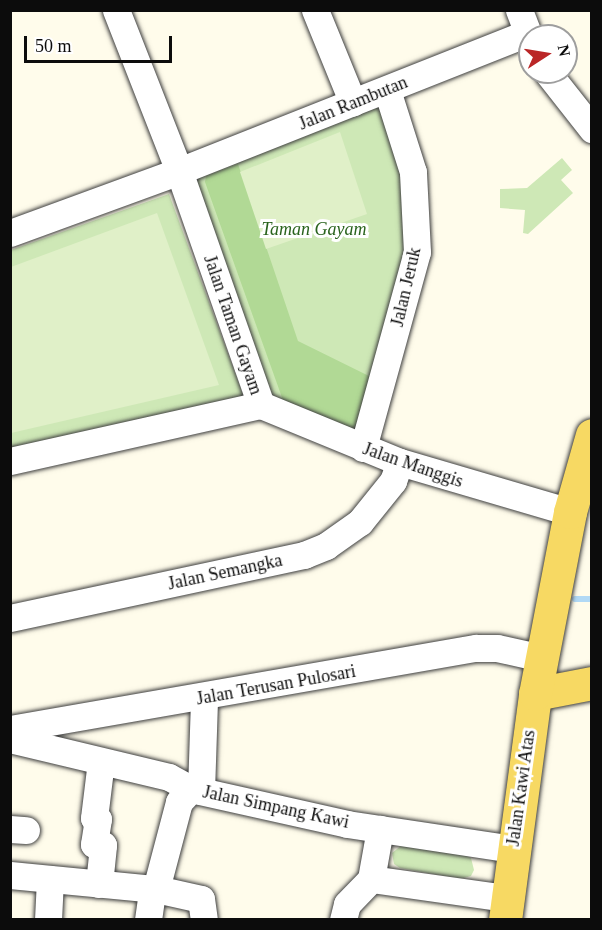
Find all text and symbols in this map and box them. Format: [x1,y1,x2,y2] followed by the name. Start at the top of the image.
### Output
[27,24,176,62] scale bar
[518,24,578,84] north arrow
[35,36,72,56] text: 50 m
[555,43,574,58] text: N
[295,71,411,135] street label: Jalan Rambutan
[262,218,366,240] park label: Taman Gayam
[386,245,426,329] street label: Jalan Jeruk
[199,252,267,398] street label: Jalan Taman Gayam
[360,438,466,492] street label: Jalan Manggis
[166,549,284,595] street label: Jalan Semangka
[195,660,357,710] street label: Jalan Terusan Pulosari
[502,728,540,848] street label: Jalan Kawi Atas
[201,781,351,833] street label: Jalan Simpang Kawi

